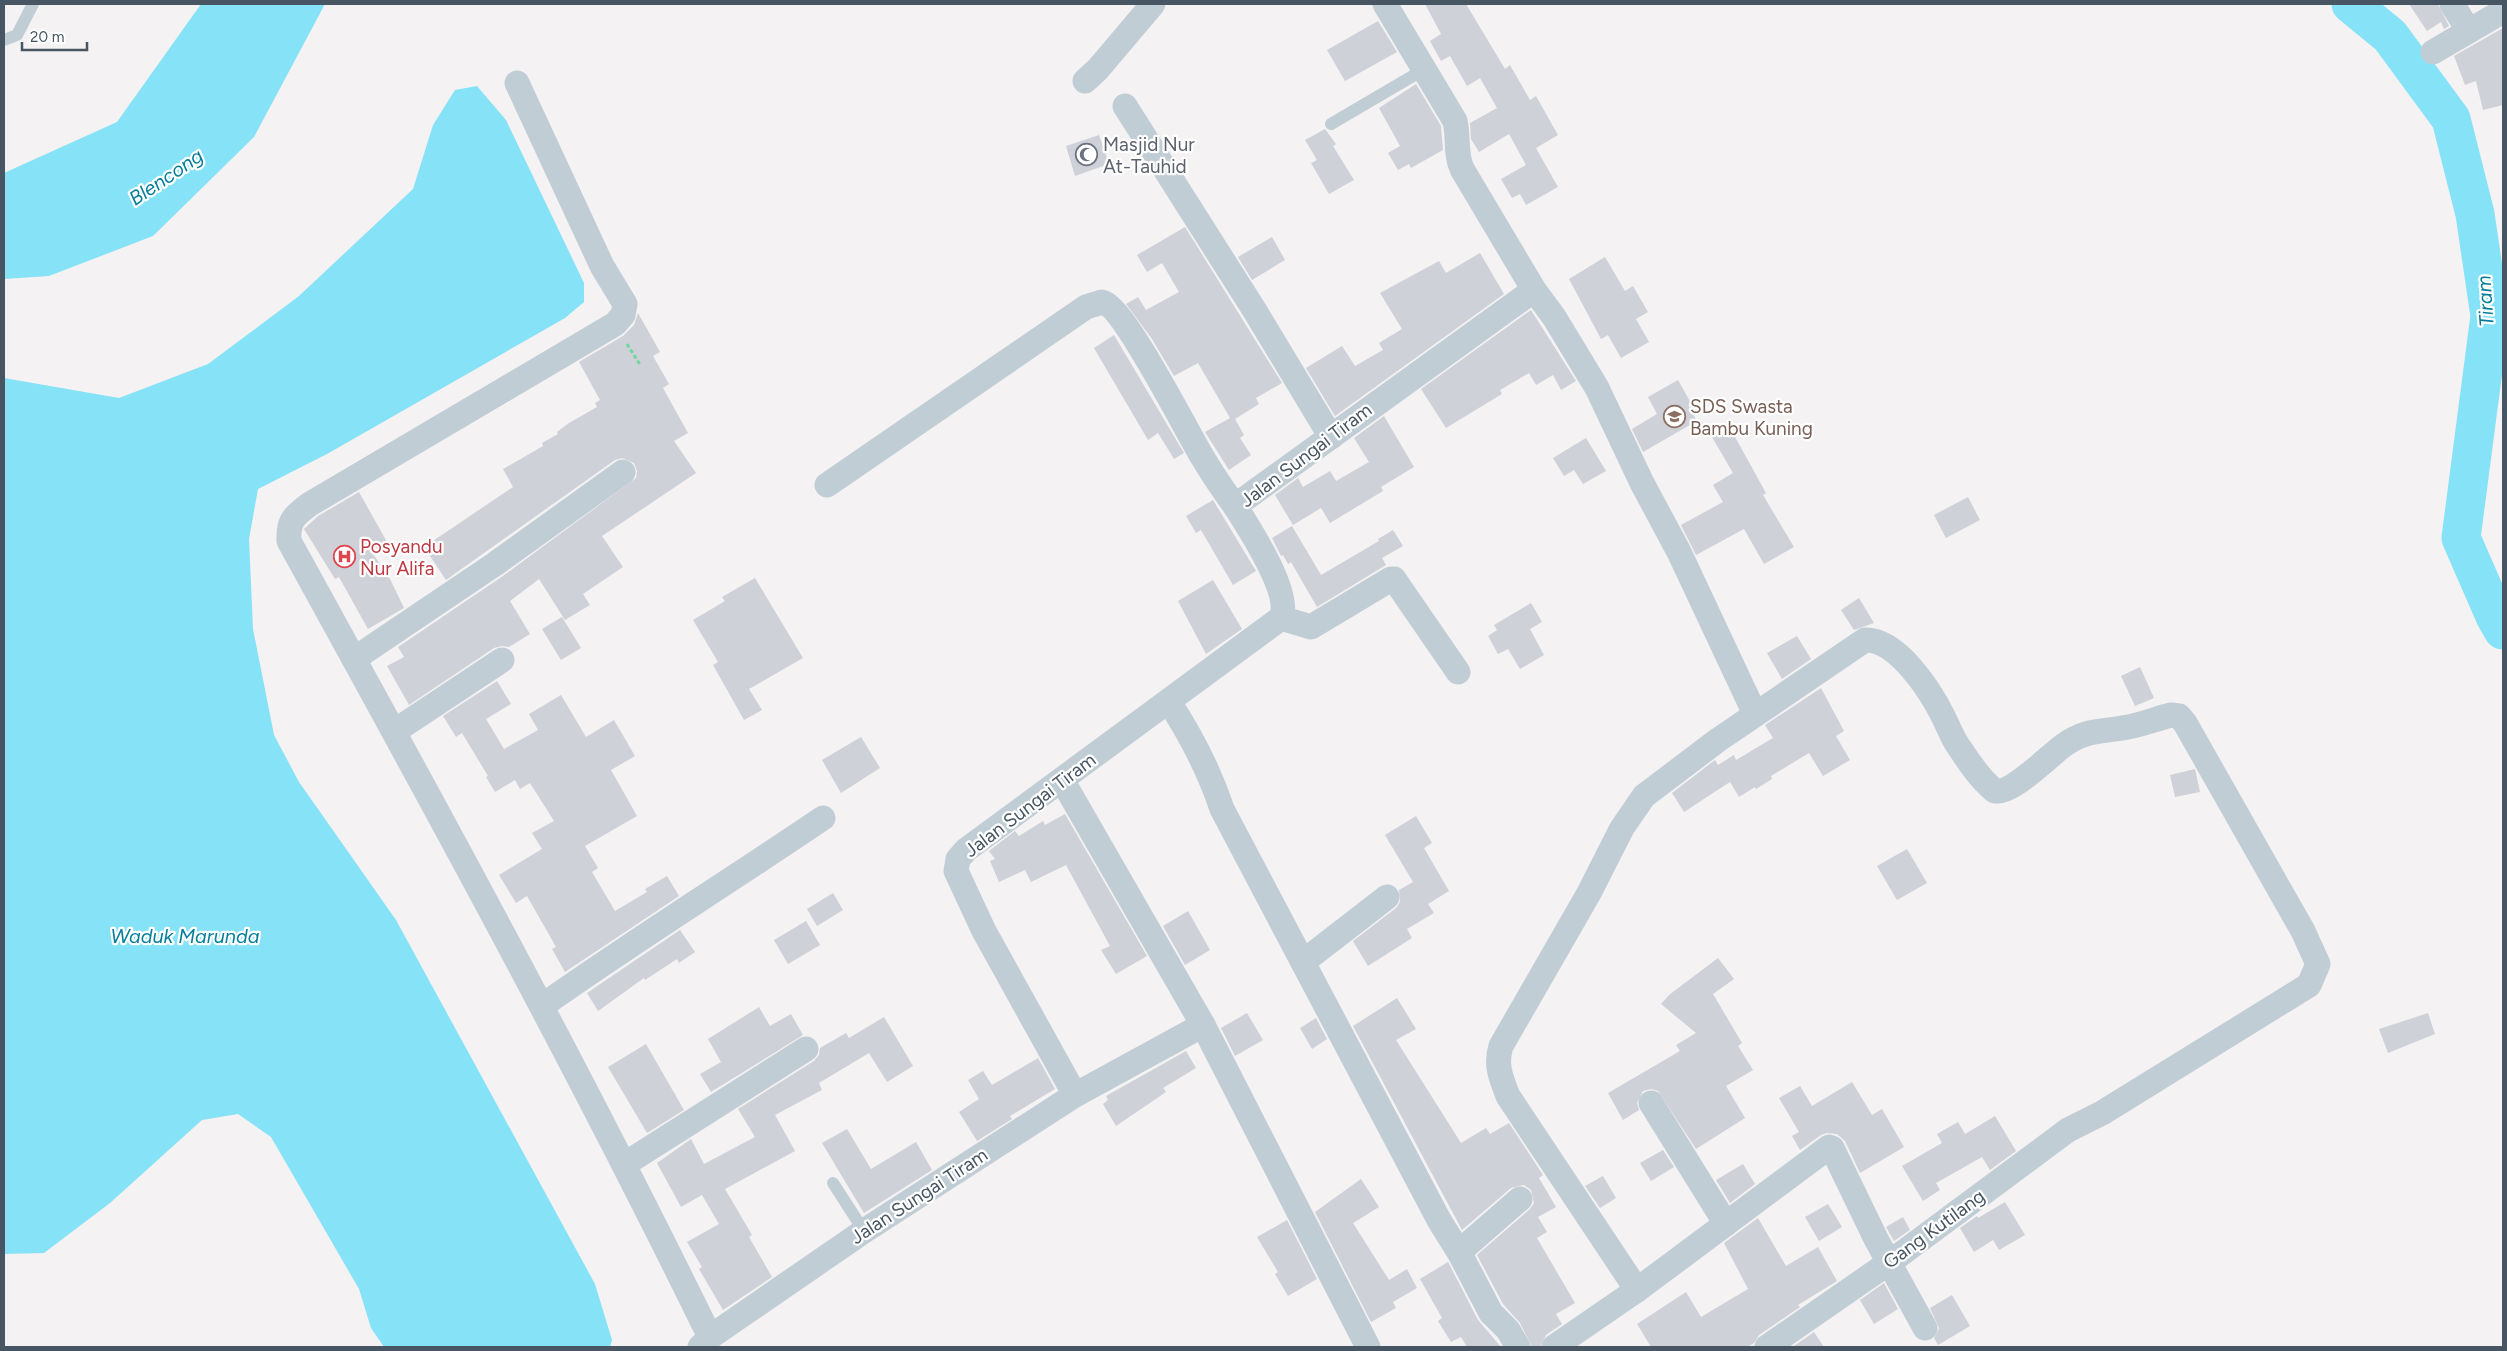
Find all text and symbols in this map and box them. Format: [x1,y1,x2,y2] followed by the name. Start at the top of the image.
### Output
[22,20,88,52] scale bar
[30,28,64,46] text: 20 m
[1103,133,1195,178] place label: Masjid Nur At-Tauhid
[124,143,208,210] water label: Blencong
[1075,143,1099,167] mosque icon: Masjid Nur At-Tauhid
[2471,275,2499,327] water label: Tiram
[1690,395,1813,440] place label: SDS Swasta Bambu Kuning
[1236,398,1376,512] street label: Jalan Sungai Tiram
[1662,405,1686,429] school or university icon: SDS Swasta Bambu Kuning
[360,535,443,580] place label: Posyandu Nur Alifa
[332,545,356,569] hospital icon: Posyandu Nur Alifa
[960,748,1100,862] street label: Jalan Sungai Tiram
[111,924,260,948] water label: Waduk Marunda
[846,1143,992,1249] street label: Jalan Sungai Tiram
[1879,1184,1989,1274] street label: Gang Kutilang

